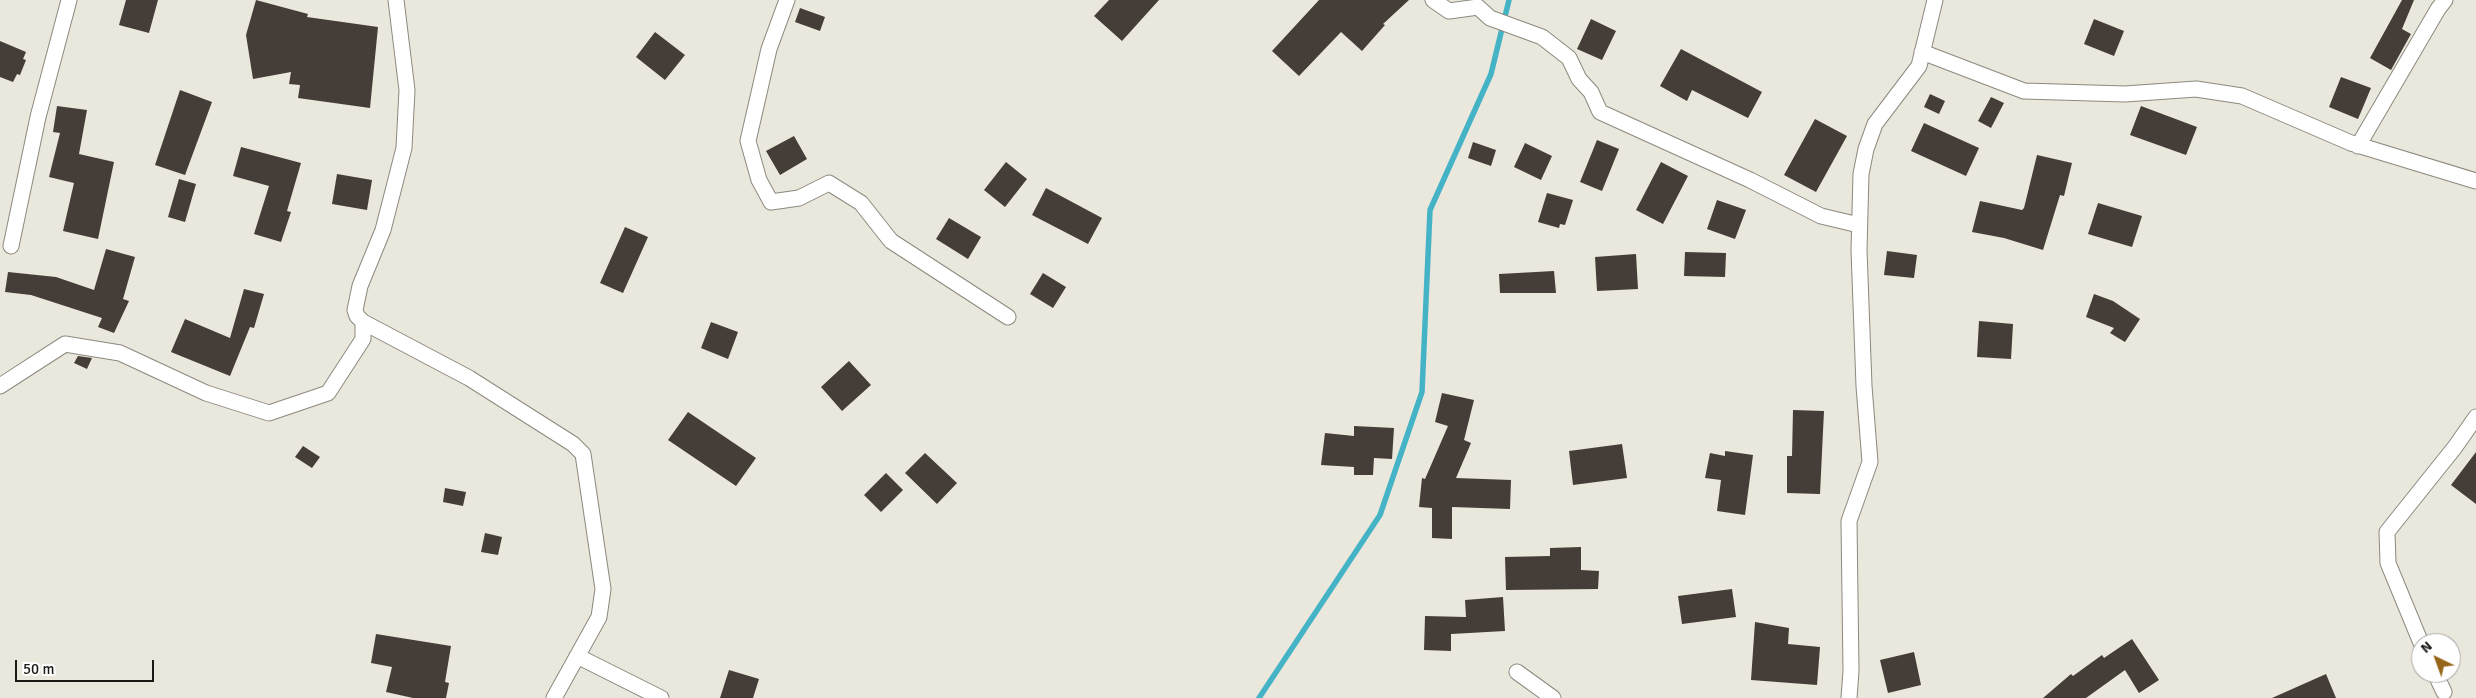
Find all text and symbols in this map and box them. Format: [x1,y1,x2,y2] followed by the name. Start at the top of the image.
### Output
[2411,633,2461,683] north arrow
[2417,638,2436,657] text: N
[18,650,156,682] scale bar
[23,660,54,678] text: 50 m

